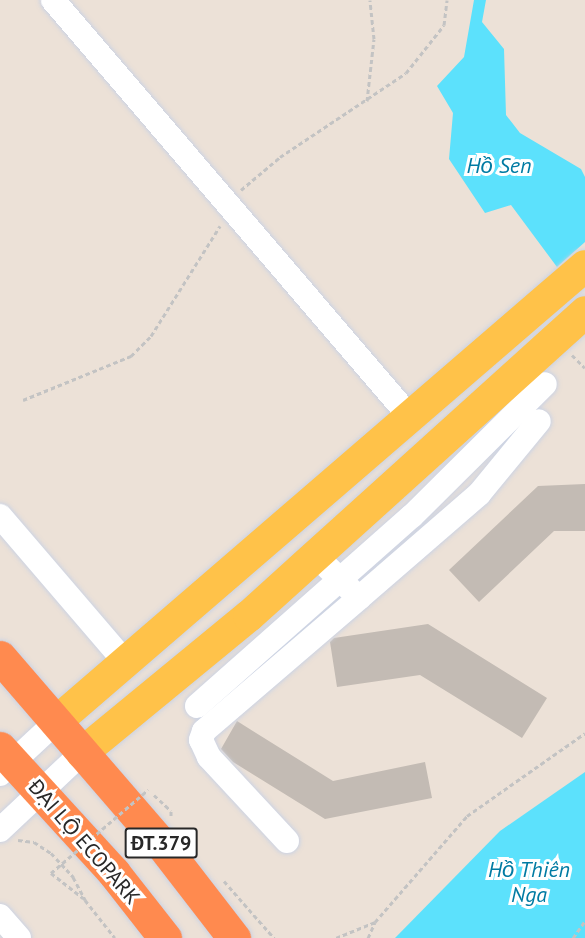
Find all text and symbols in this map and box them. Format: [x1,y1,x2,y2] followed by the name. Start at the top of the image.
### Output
[467,153,531,179] water label: Hồ Sen
[23,774,145,910] street label: ĐẠI LỘ ECOPARK
[124,826,198,860] road number: ĐT.379
[488,856,570,908] water label: Hồ Thiên Nga

